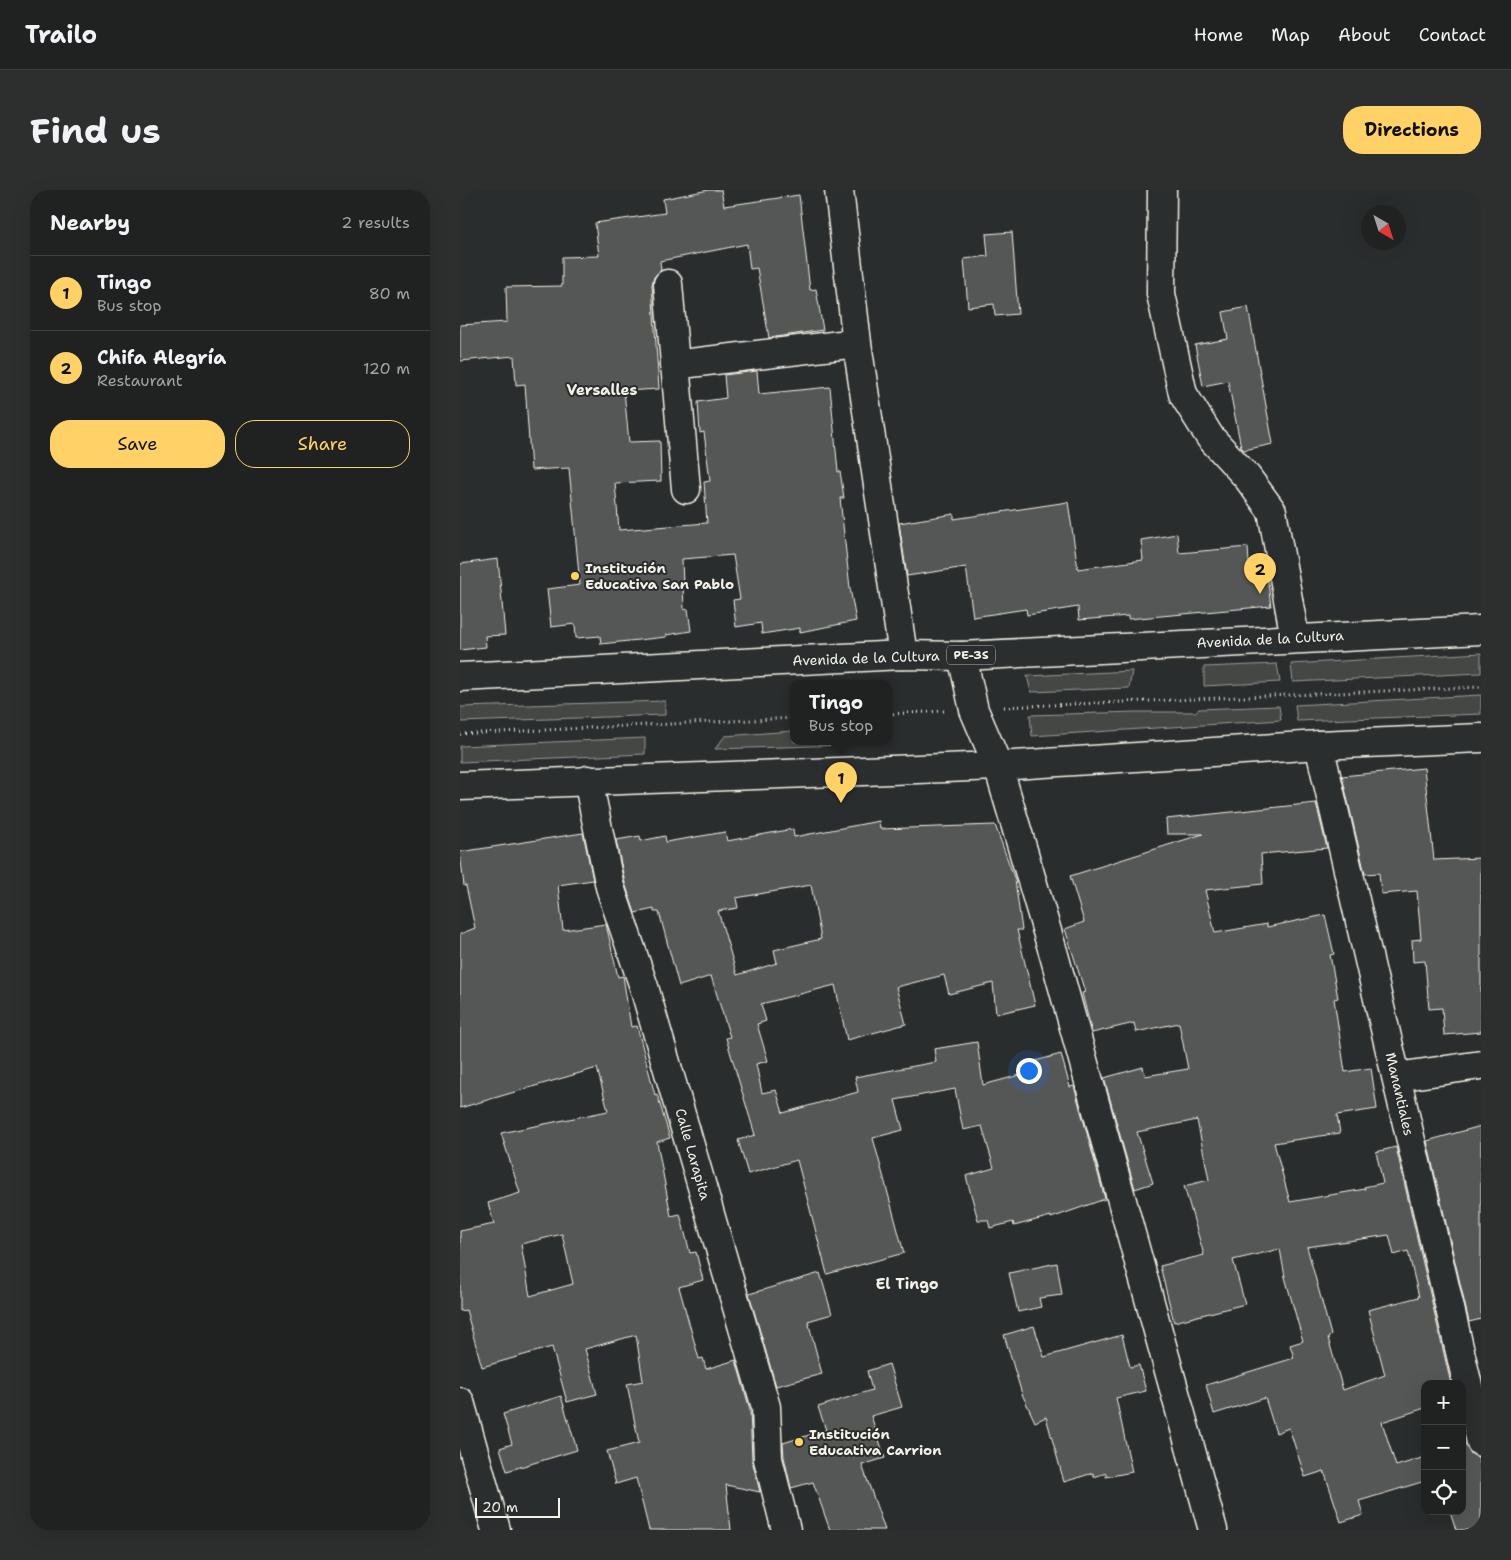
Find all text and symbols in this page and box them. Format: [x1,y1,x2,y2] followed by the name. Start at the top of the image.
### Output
[25,19,97,51] text: Trailo
[1194,23,1243,47] text: Home
[1271,23,1310,47] text: Map
[1338,23,1391,47] text: About
[1419,23,1486,47] text: Contact
[1343,106,1481,154] button: Directions
[30,107,161,154] text: Find us
[1361,205,1406,250] north arrow
[50,209,130,237] text: Nearby
[341,212,410,233] text: 2 results
[97,270,151,295] text: Tingo
[62,283,70,304] text: 1
[369,283,410,304] text: 80 m
[97,295,162,316] text: Bus stop
[97,345,226,370] text: Chifa Alegría
[60,358,72,379] text: 2
[363,358,410,379] text: 120 m
[97,370,183,391] text: Restaurant
[566,380,638,400] district label: Versalles
[50,420,225,468] button: Save
[235,420,410,468] button: Share
[1244,553,1276,594] pin: 2
[585,559,734,593] place label: Institución Educativa San Pablo
[569,570,581,582] marker: Institución Educativa San Pablo
[1196,626,1344,652] street label: Avenida de la Cultura
[792,646,940,670] street label: Avenida de la Cultura
[947,646,995,664] road number: PE-3S
[790,680,892,745] popup
[809,690,863,715] text: Tingo
[809,715,873,736] text: Bus stop
[825,762,857,803] pin: 1
[1382,1051,1418,1137] street label: Manantiales
[1016,1058,1042,1084] your location
[671,1106,715,1202] street label: Calle Larapita
[875,1274,939,1294] district label: El Tingo
[1421,1380,1466,1515] map controls
[1421,1380,1466,1425] button: +
[809,1425,942,1459] place label: Institución Educativa Carrion
[1421,1425,1466,1470] button: −
[793,1436,805,1448] marker: Institución Educativa Carrion
[1421,1470,1466,1515] button: locate
[475,1495,560,1518] scale bar
[482,1498,518,1516] text: 20 m

